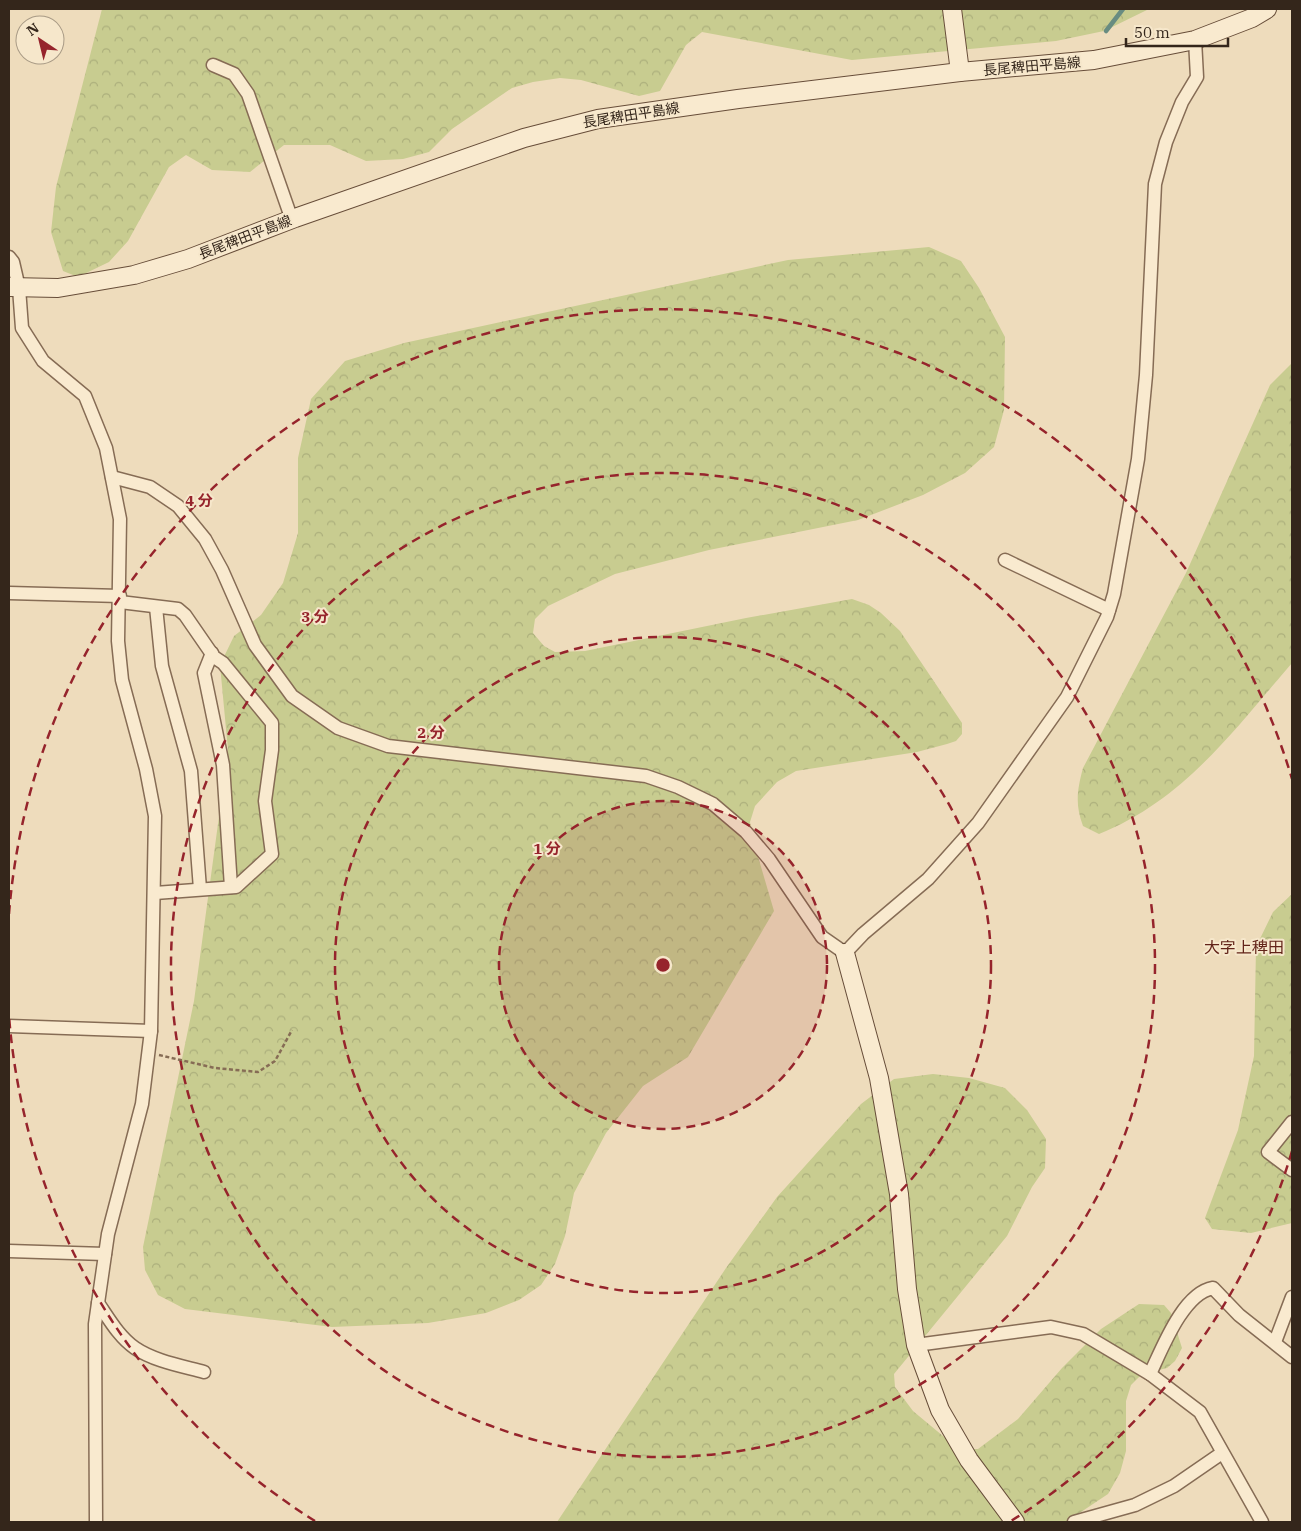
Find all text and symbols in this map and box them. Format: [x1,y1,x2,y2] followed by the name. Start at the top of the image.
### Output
[15,15,65,65] north arrow
[1126,15,1228,47] scale bar
[23,19,42,40] text: N
[1134,23,1170,42] text: 50 m
[982,53,1082,79] street label: 長尾稗田平島線
[581,98,681,132] street label: 長尾稗田平島線
[196,211,294,263] street label: 長尾稗田平島線
[185,491,213,510] text: 4 分
[301,607,329,626] text: 3 分
[417,723,445,742] text: 2 分
[533,839,561,858] text: 1 分
[1204,937,1284,957] district label: 大字上稗田
[654,956,672,974] centre of rings

